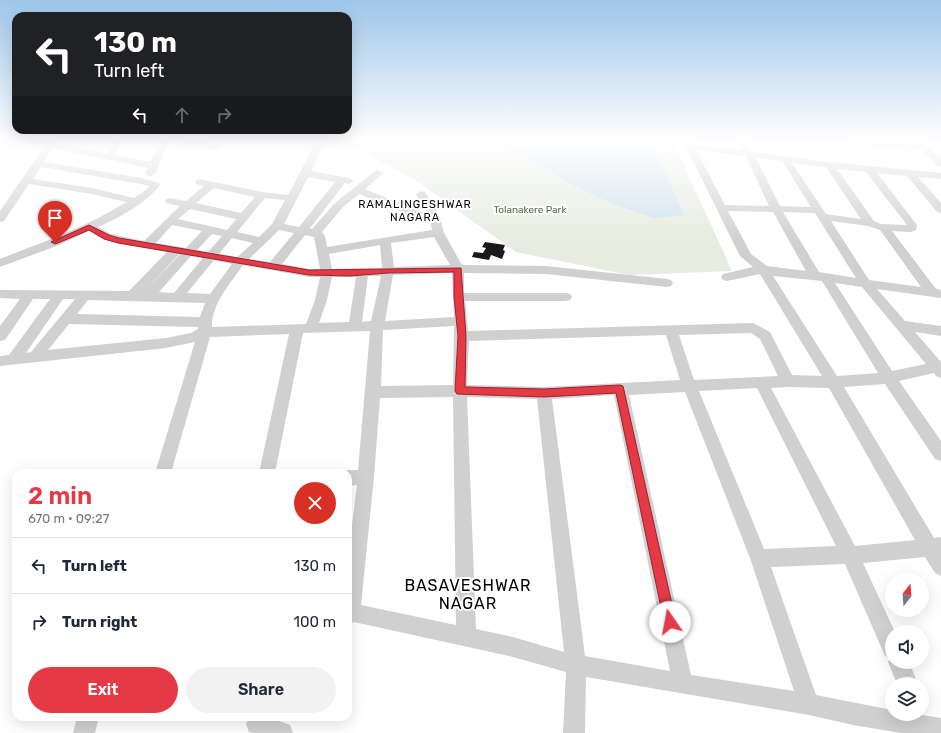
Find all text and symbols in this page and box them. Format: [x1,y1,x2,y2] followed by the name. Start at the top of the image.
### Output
[94,26,177,59] text: 130 m
[28,28,80,80] icon: left
[94,60,164,82] text: Turn left
[129,104,151,126] icon: left
[171,104,193,126] icon: ahead
[213,104,235,126] icon: right
[358,198,472,224] district label: RAMALINGESHWAR NAGARA
[38,201,72,242] pin
[493,204,567,216] park label: Tolanakere Park
[44,207,66,229] icon: arrive
[28,482,92,510] text: 2 min
[294,482,336,524] button: close
[28,511,109,526] text: 670 m · 09:27
[28,555,50,577] icon: left
[62,557,127,575] text: Turn left
[294,557,336,575] text: 130 m
[885,573,929,617] north arrow
[885,573,929,721] map controls
[405,576,531,613] district label: BASAVESHWAR NAGAR
[649,601,691,643] position arrow
[28,611,50,633] icon: right
[62,613,137,631] text: Turn right
[294,613,336,631] text: 100 m
[885,625,929,669] button: sound
[28,667,178,713] button: Exit
[186,667,336,713] button: Share
[885,677,929,721] button: layers

